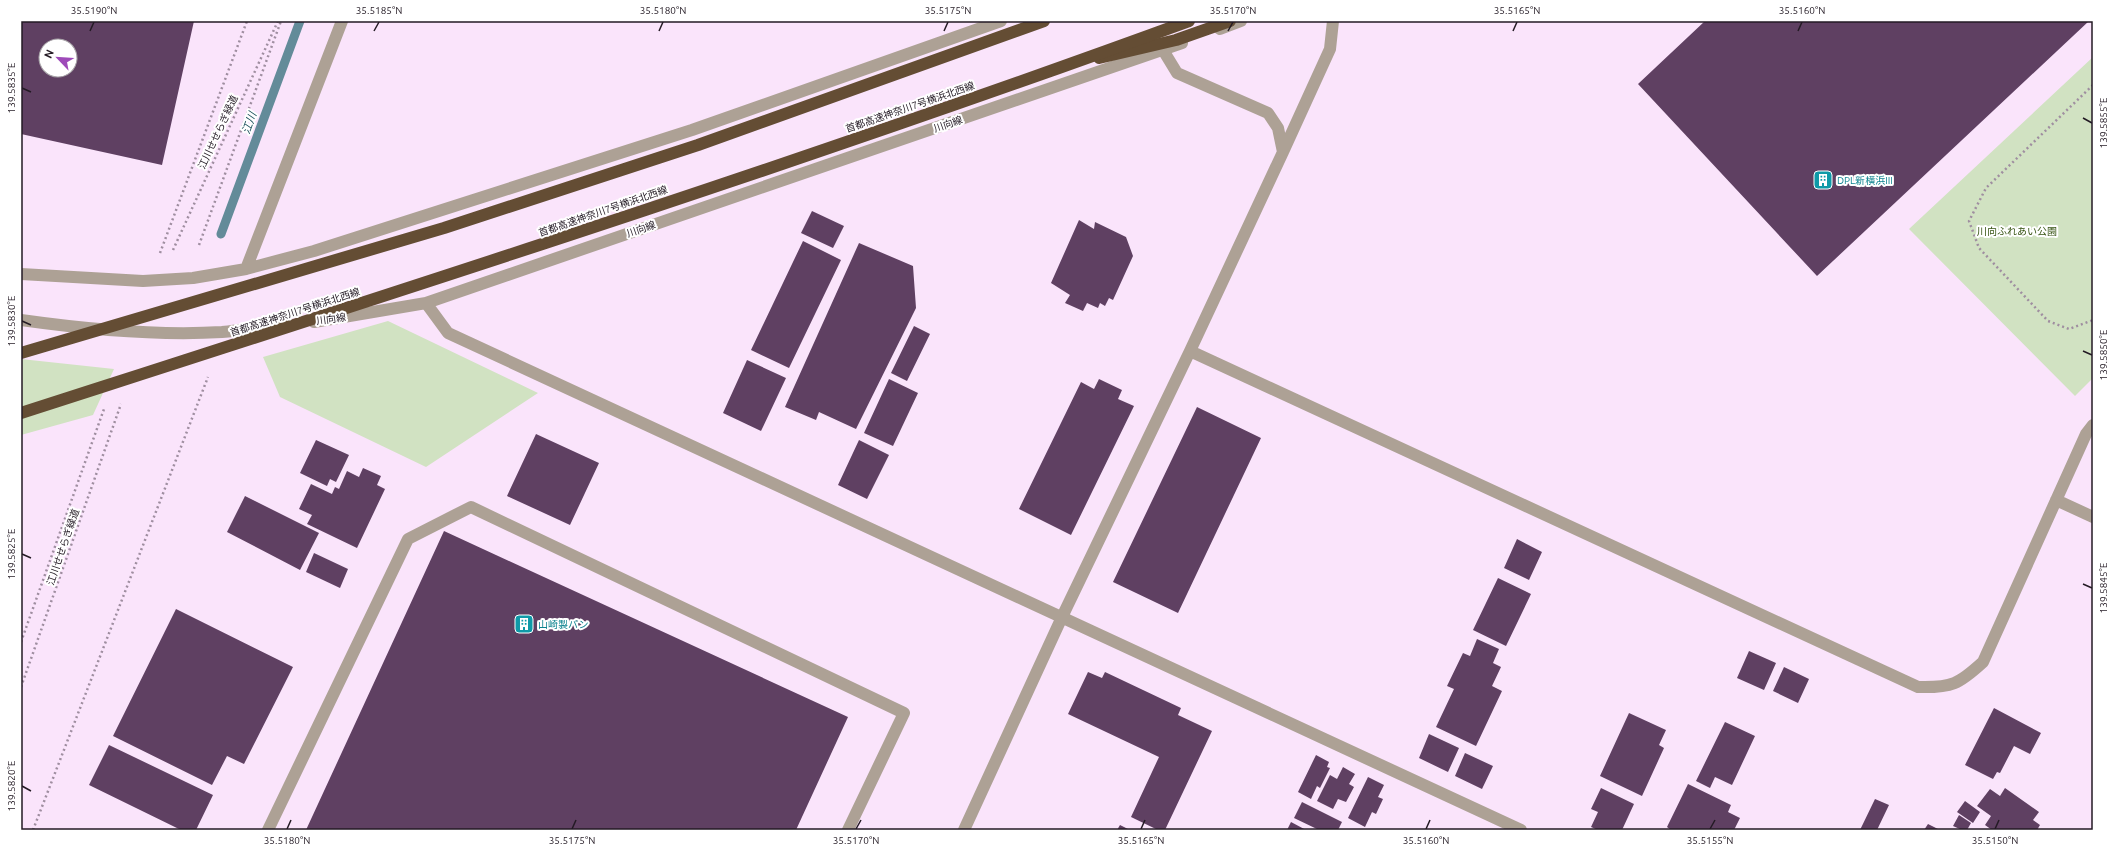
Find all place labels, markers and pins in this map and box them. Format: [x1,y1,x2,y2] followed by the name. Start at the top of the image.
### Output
[1812,169,1834,191] building icon: DPL新横浜III
[1837,175,1893,186] place label: DPL新横浜III
[513,613,535,635] building icon: 山崎製パン
[538,619,589,630] place label: 山崎製パン

